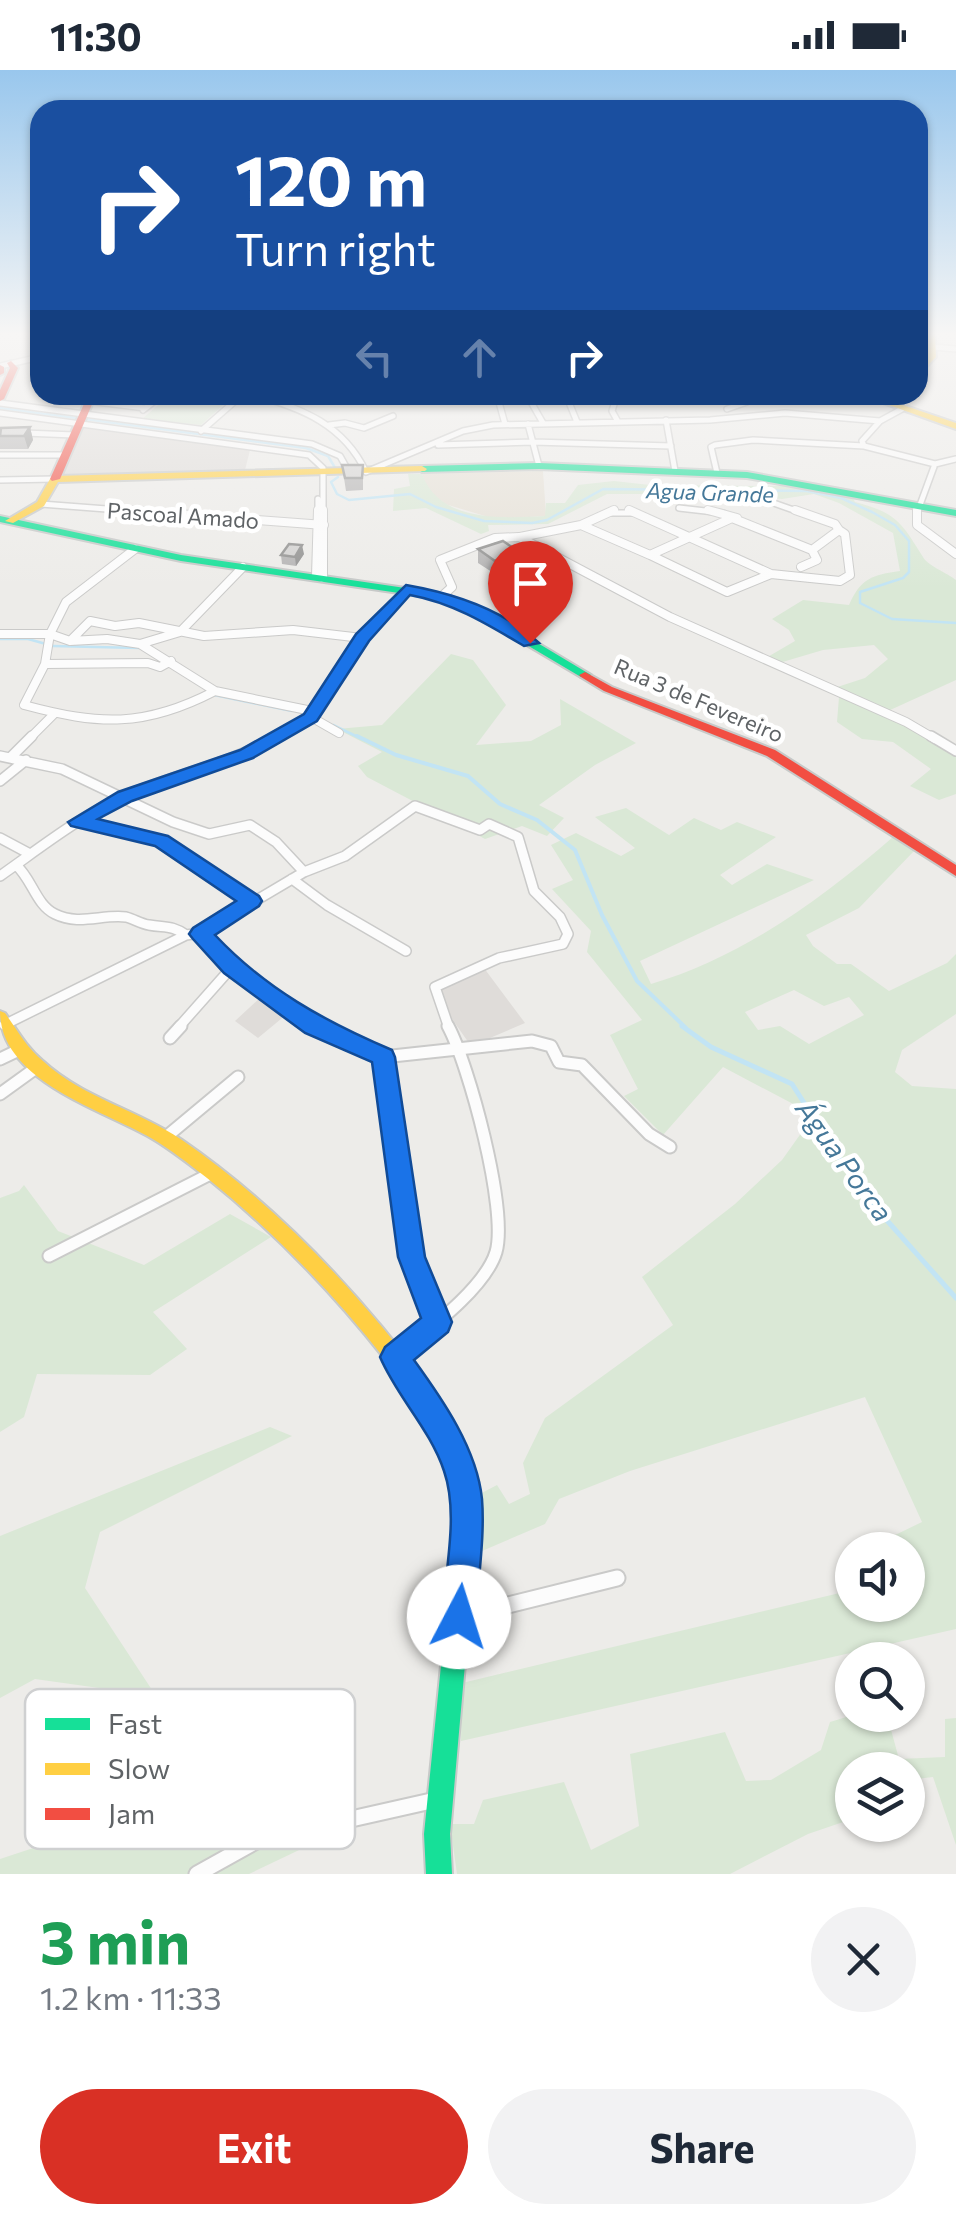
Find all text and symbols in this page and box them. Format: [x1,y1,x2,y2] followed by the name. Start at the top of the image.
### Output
[50,12,142,59] text: 11:30
[235,135,427,220] text: 120 m
[70,140,200,270] icon: right
[235,220,436,275] text: Turn right
[347,330,402,385] icon: left
[452,330,507,385] icon: ahead
[557,330,612,385] icon: right
[645,476,775,508] water label: Agua Grande
[106,496,260,534] street label: Pascoal Amado
[488,541,573,644] pin
[503,556,558,611] icon: arrive
[610,652,788,748] street label: Rua 3 de Fevereiro
[789,1092,901,1228] water label: Água Porca
[835,1532,925,1842] map controls
[835,1532,925,1622] button: sound
[407,1565,511,1669] position arrow
[835,1642,925,1732] button: search
[25,1689,355,1849] legend
[108,1706,162,1740] text: Fast
[108,1751,170,1785] text: Slow
[835,1752,925,1842] button: layers
[108,1796,155,1830] text: Jam
[40,1903,190,1976] text: 3 min
[811,1907,916,2012] button: close
[40,1977,222,2017] text: 1.2 km · 11:33
[40,2089,468,2204] button: Exit
[488,2089,916,2204] button: Share

